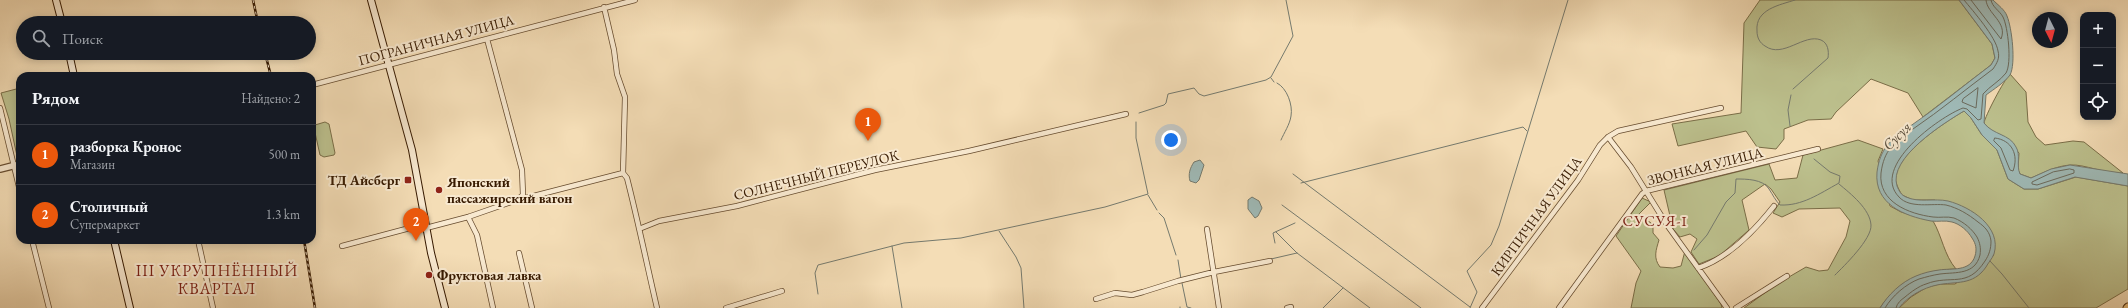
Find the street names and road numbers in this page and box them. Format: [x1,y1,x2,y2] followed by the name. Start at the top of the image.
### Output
[356,10,516,69] street label: ПОГРАНИЧНАЯ УЛИЦА
[1645,143,1765,189] street label: ЗВОНКАЯ УЛИЦА
[732,146,901,204] street label: СОЛНЕЧНЫЙ ПЕРЕУЛОК
[1487,152,1586,279] street label: КИРПИЧНАЯ УЛИЦА

